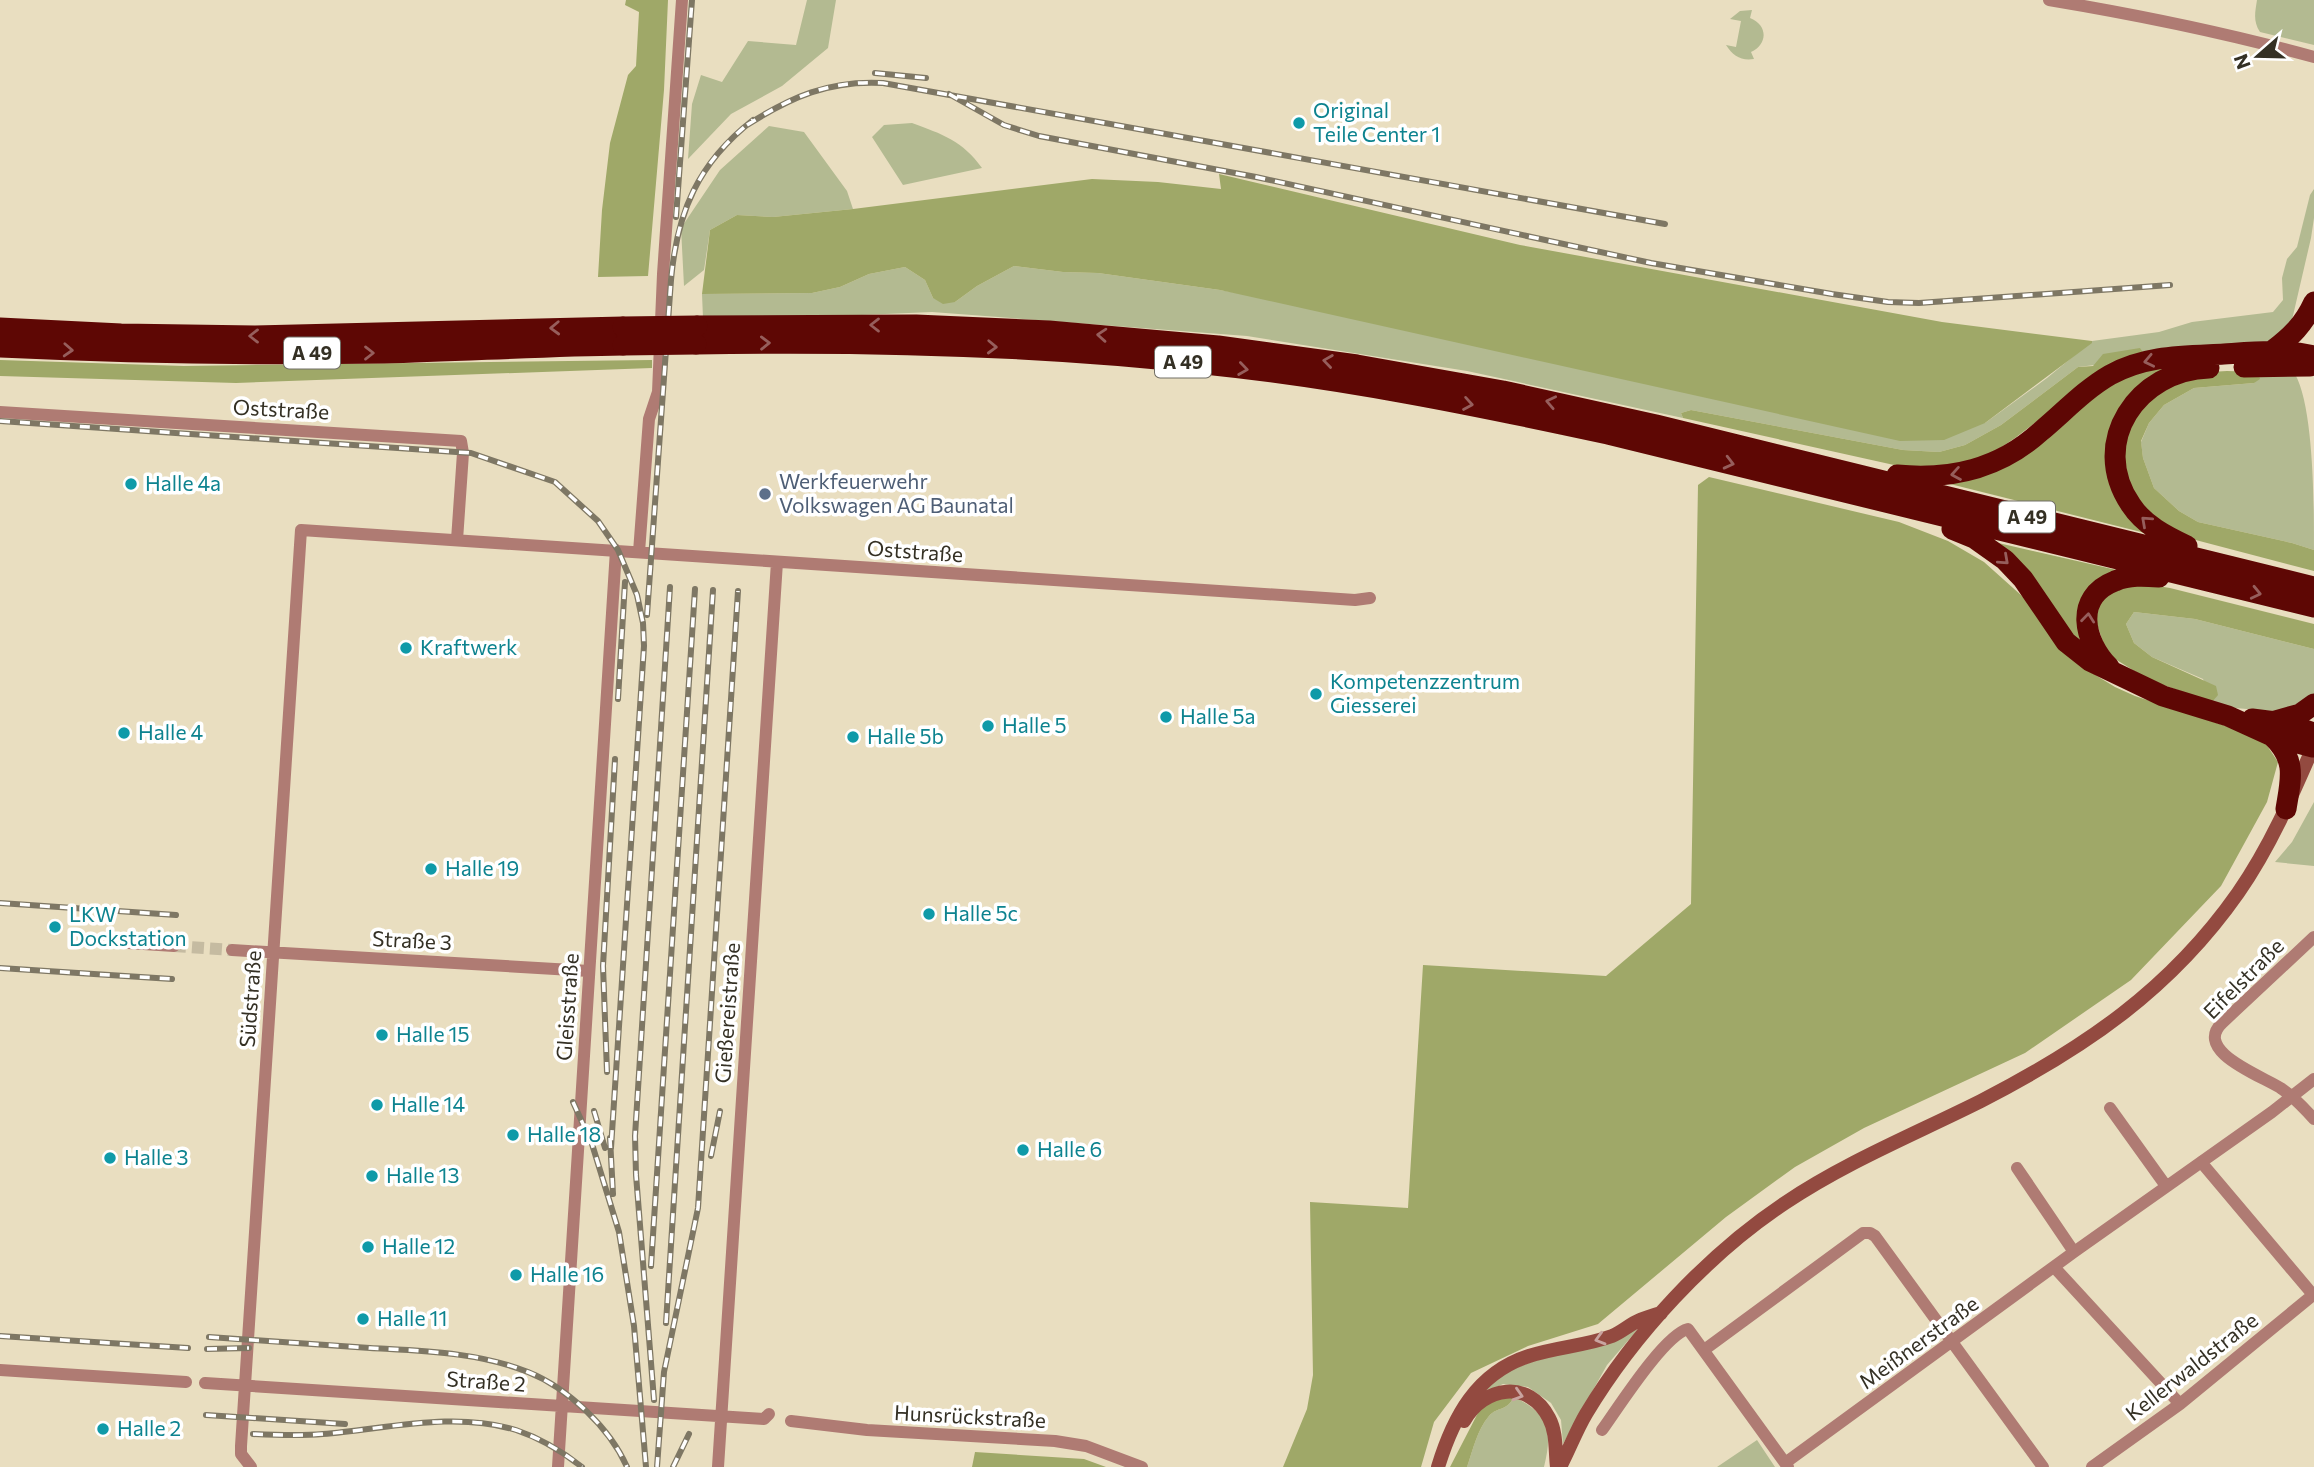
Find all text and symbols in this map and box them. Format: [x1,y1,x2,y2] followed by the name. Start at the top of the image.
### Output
[2223,21,2293,91] north arrow
[2228,51,2255,73] text: N
[1313,97,1440,146] place label: Original Teile Center 1
[1291,115,1307,131] marker: Original Teile Center 1
[869,317,879,333] one-way arrow
[549,321,560,336] one-way arrow
[248,328,258,344] one-way arrow
[1096,328,1107,343] one-way arrow
[760,335,770,351] one-way arrow
[284,338,340,368] road number: A 49
[987,340,998,355] one-way arrow
[63,343,74,358] one-way arrow
[364,345,375,361] one-way arrow
[1155,346,1211,378] road number: A 49
[2143,352,2155,367] one-way arrow
[1322,354,1334,369] one-way arrow
[1237,361,1249,376] one-way arrow
[232,393,330,424] street label: Oststraße
[1462,396,1474,411] one-way arrow
[1545,396,1557,410] one-way arrow
[1723,455,1735,469] one-way arrow
[1950,466,1962,481] one-way arrow
[779,468,1014,517] place label: Werkfeuerwehr Volkswagen AG Baunatal
[145,470,221,495] place label: Halle 4a
[123,476,139,492] marker: Halle 4a
[757,486,773,502] marker: Werkfeuerwehr Volkswagen AG Baunatal
[1999,502,2055,532] road number: A 49
[2141,516,2154,529] one-way arrow
[866,535,964,566] street label: Oststraße
[1996,551,2009,564] one-way arrow
[2250,585,2262,600] one-way arrow
[2080,612,2095,623] one-way arrow
[420,634,517,659] place label: Kraftwerk
[398,640,414,656] marker: Kraftwerk
[1330,668,1520,717] place label: Kompetenzzentrum Giesserei
[1308,686,1324,702] marker: Kompetenzzentrum Giesserei
[1180,703,1256,728] place label: Halle 5a
[1158,709,1174,725] marker: Halle 5a
[1002,712,1067,737] place label: Halle 5
[980,718,996,734] marker: Halle 5
[138,719,203,744] place label: Halle 4
[867,723,944,748] place label: Halle 5b
[116,725,132,741] marker: Halle 4
[845,729,861,745] marker: Halle 5b
[445,855,519,880] place label: Halle 19
[423,861,439,877] marker: Halle 19
[943,900,1018,925] place label: Halle 5c
[69,901,186,950] place label: LKW Dockstation
[921,906,937,922] marker: Halle 5c
[47,919,63,935] marker: LKW Dockstation
[372,925,453,954] street label: Straße 3
[2198,933,2288,1023] street label: Eifelstraße
[709,942,744,1084] street label: Gießereistraße
[234,950,265,1048] street label: Südstraße
[550,952,583,1062] street label: Gleisstraße
[396,1021,470,1046] place label: Halle 15
[374,1027,390,1043] marker: Halle 15
[391,1091,465,1116] place label: Halle 14
[369,1097,385,1113] marker: Halle 14
[527,1121,601,1146] place label: Halle 18
[505,1127,521,1143] marker: Halle 18
[1037,1136,1102,1161] place label: Halle 6
[1015,1142,1031,1158] marker: Halle 6
[124,1144,188,1169] place label: Halle 3
[102,1150,118,1166] marker: Halle 3
[386,1162,459,1187] place label: Halle 13
[364,1168,380,1184] marker: Halle 13
[382,1233,455,1258] place label: Halle 12
[360,1239,376,1255] marker: Halle 12
[530,1261,604,1286] place label: Halle 16
[508,1267,524,1283] marker: Halle 16
[1854,1290,1983,1393] street label: Meißnerstraße
[377,1305,447,1330] place label: Halle 11
[2120,1307,2262,1425] street label: Kellerwaldstraße
[355,1311,371,1327] marker: Halle 11
[1594,1331,1606,1346] one-way arrow
[446,1365,527,1396] street label: Straße 2
[1512,1387,1524,1401] one-way arrow
[894,1399,1047,1432] street label: Hunsrückstraße
[117,1415,181,1440] place label: Halle 2
[95,1421,111,1437] marker: Halle 2

